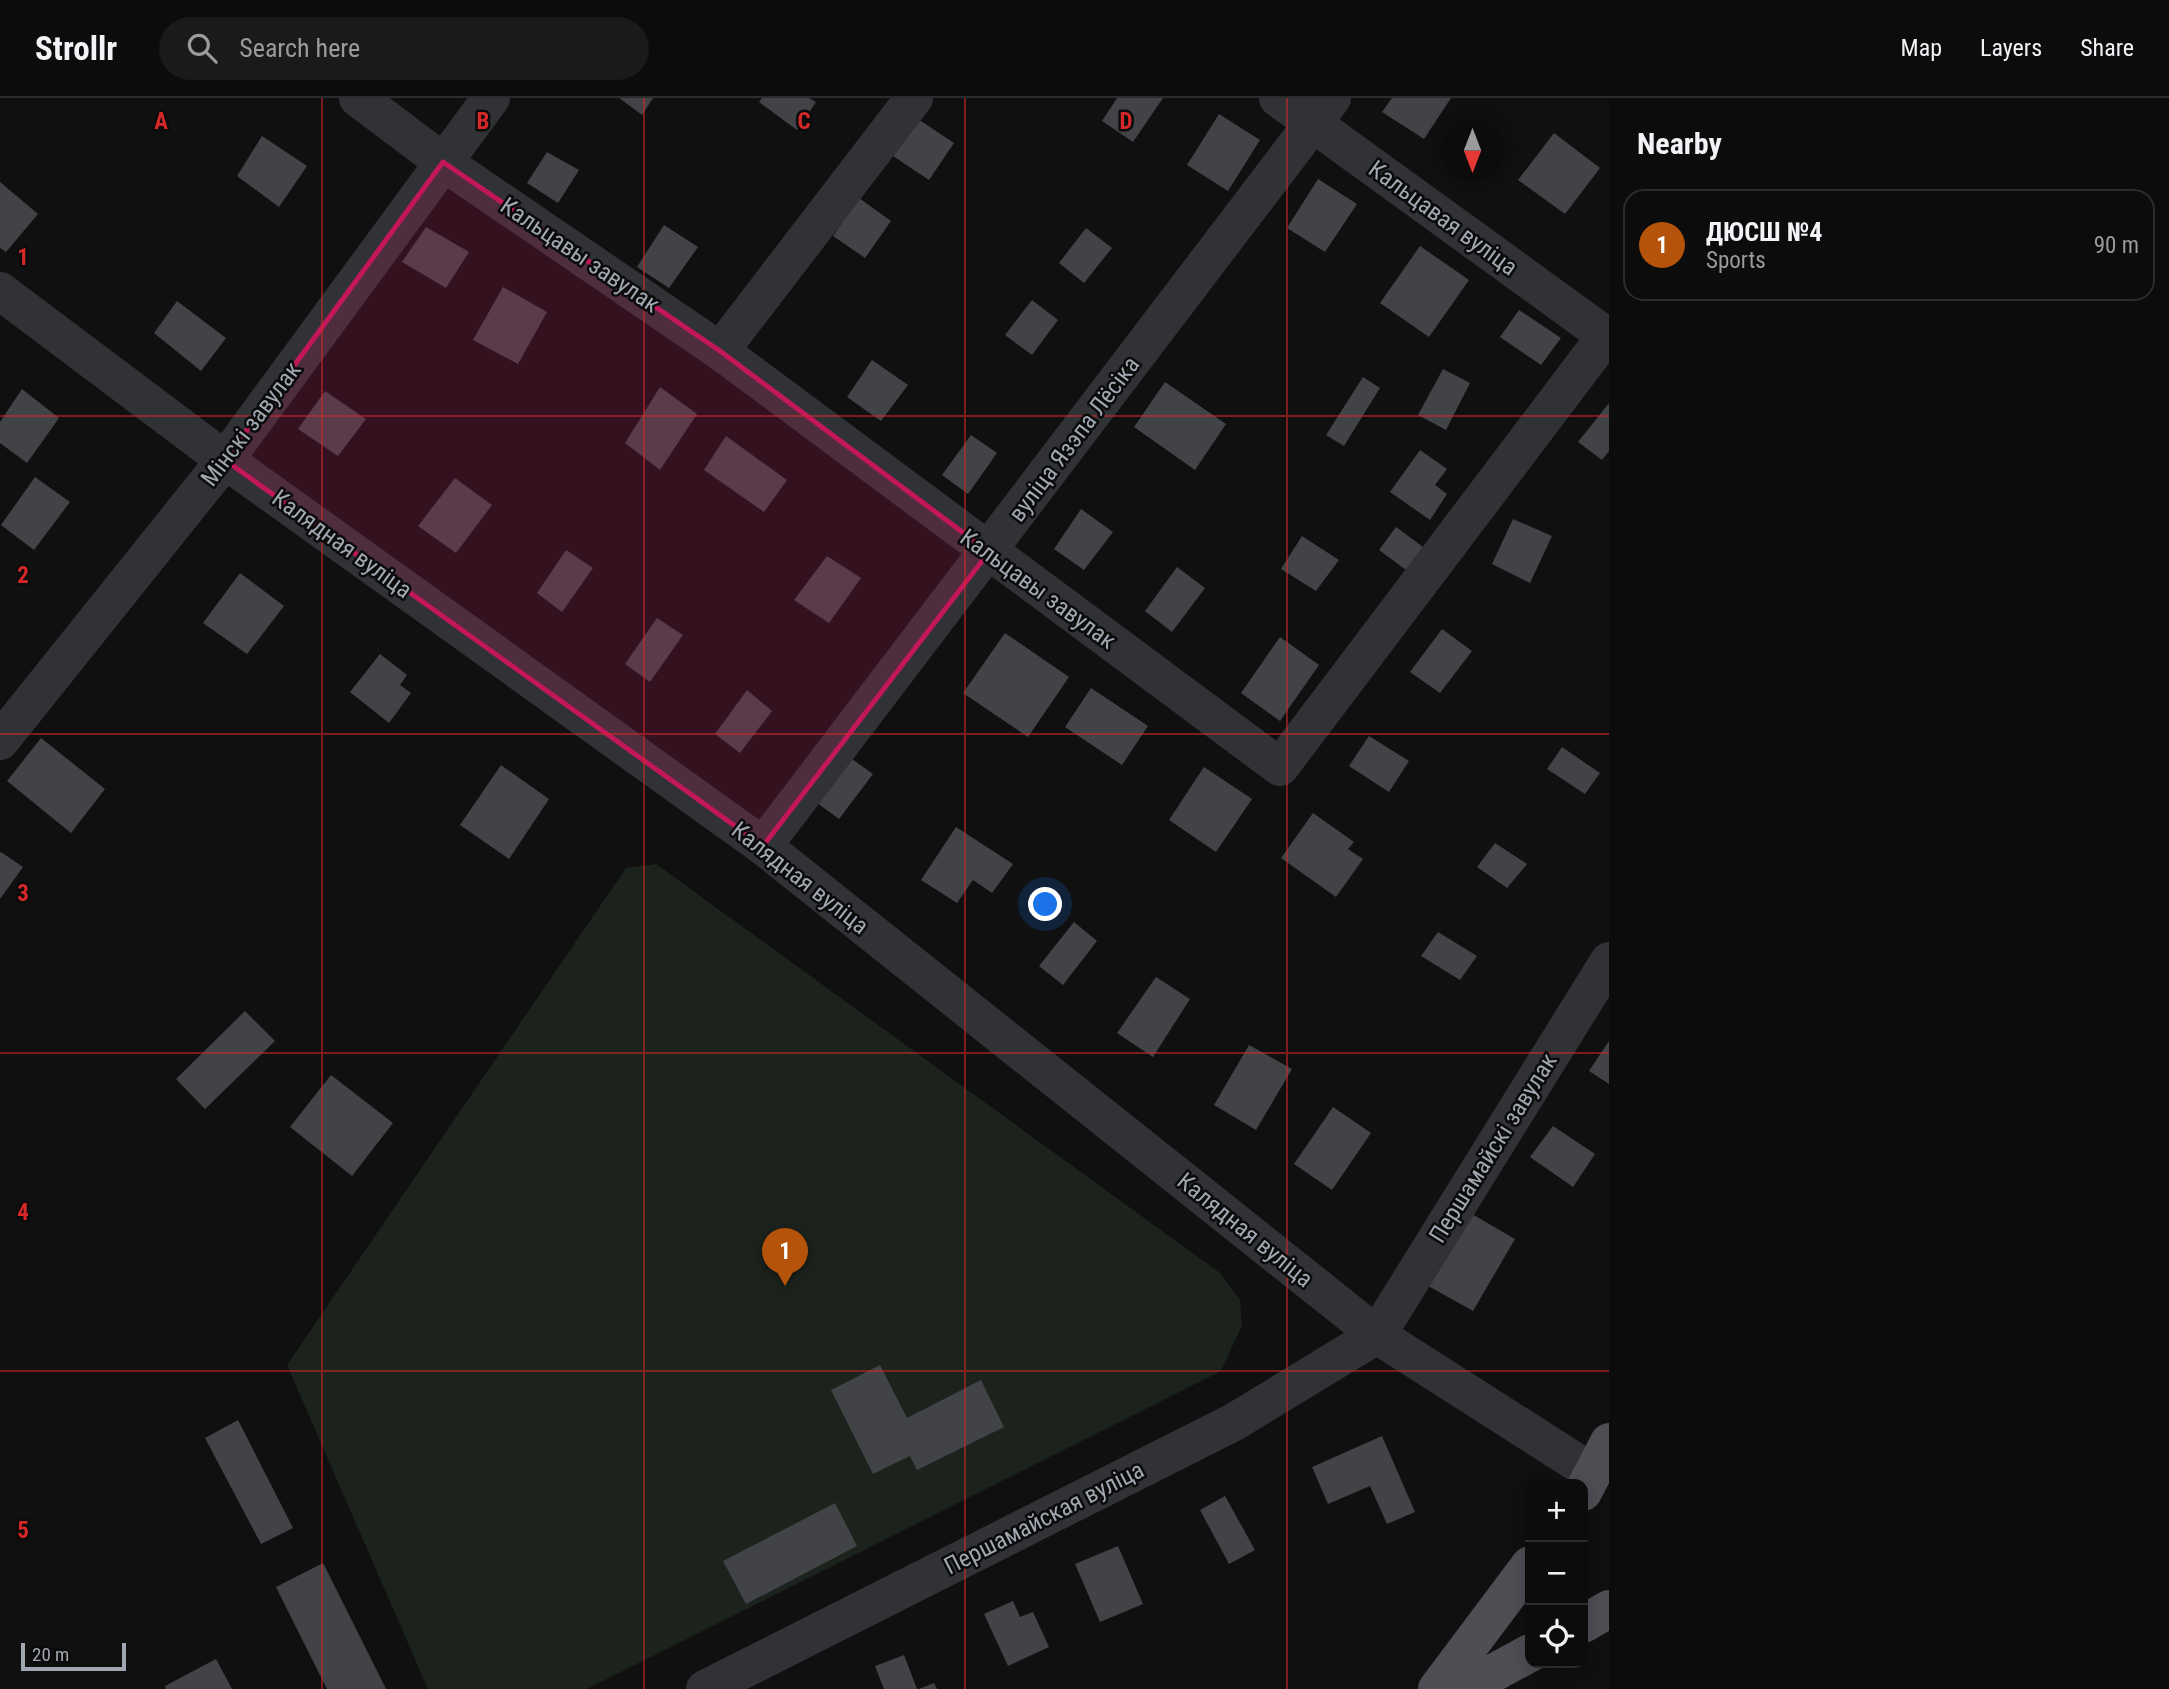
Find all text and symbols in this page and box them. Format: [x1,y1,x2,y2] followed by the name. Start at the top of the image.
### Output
[159,17,649,80] search box
[35,29,117,68] text: Strollr
[183,29,221,67] icon: search
[239,33,360,63] text: Search here
[1901,34,1942,62] text: Map
[1980,34,2042,62] text: Layers
[2080,34,2134,62] text: Share
[154,108,168,135] text: A
[477,108,489,135] text: B
[797,108,811,135] text: C
[1120,108,1133,135] text: D
[1441,119,1504,182] north arrow
[1637,126,1722,161] text: Nearby
[1363,155,1523,281] street label: Кальцавая вуліца
[495,191,665,319] street label: Кальцавы завулак
[1706,217,1823,247] text: ДЮСШ №4
[1656,232,1668,259] text: 1
[2094,232,2139,259] text: 90 m
[17,244,29,271] text: 1
[1706,247,1766,274] text: Sports
[1003,351,1145,527] street label: вуліца Язэпа Лёсіка
[195,356,307,492] street label: Мінскі завулак
[267,484,417,604] street label: Калядная вуліца
[955,523,1122,655] street label: Кальцавы завулак
[17,562,29,589] text: 2
[726,816,874,940] street label: Калядная вуліца
[17,880,29,907] text: 3
[1028,887,1062,921] your location
[1423,1048,1563,1248] street label: Першамайскі завулак
[1172,1167,1318,1293] street label: Калядная вуліца
[17,1199,29,1226] text: 4
[762,1228,808,1286] pin: 1
[940,1456,1148,1580] street label: Першамайская вуліца
[1525,1479,1588,1668] map controls
[1525,1479,1588,1542] button: +
[17,1517,29,1544] text: 5
[1525,1542,1588,1605] button: −
[1525,1605,1588,1668] button: locate
[21,1640,126,1672] scale bar
[32,1643,69,1666] text: 20 m

